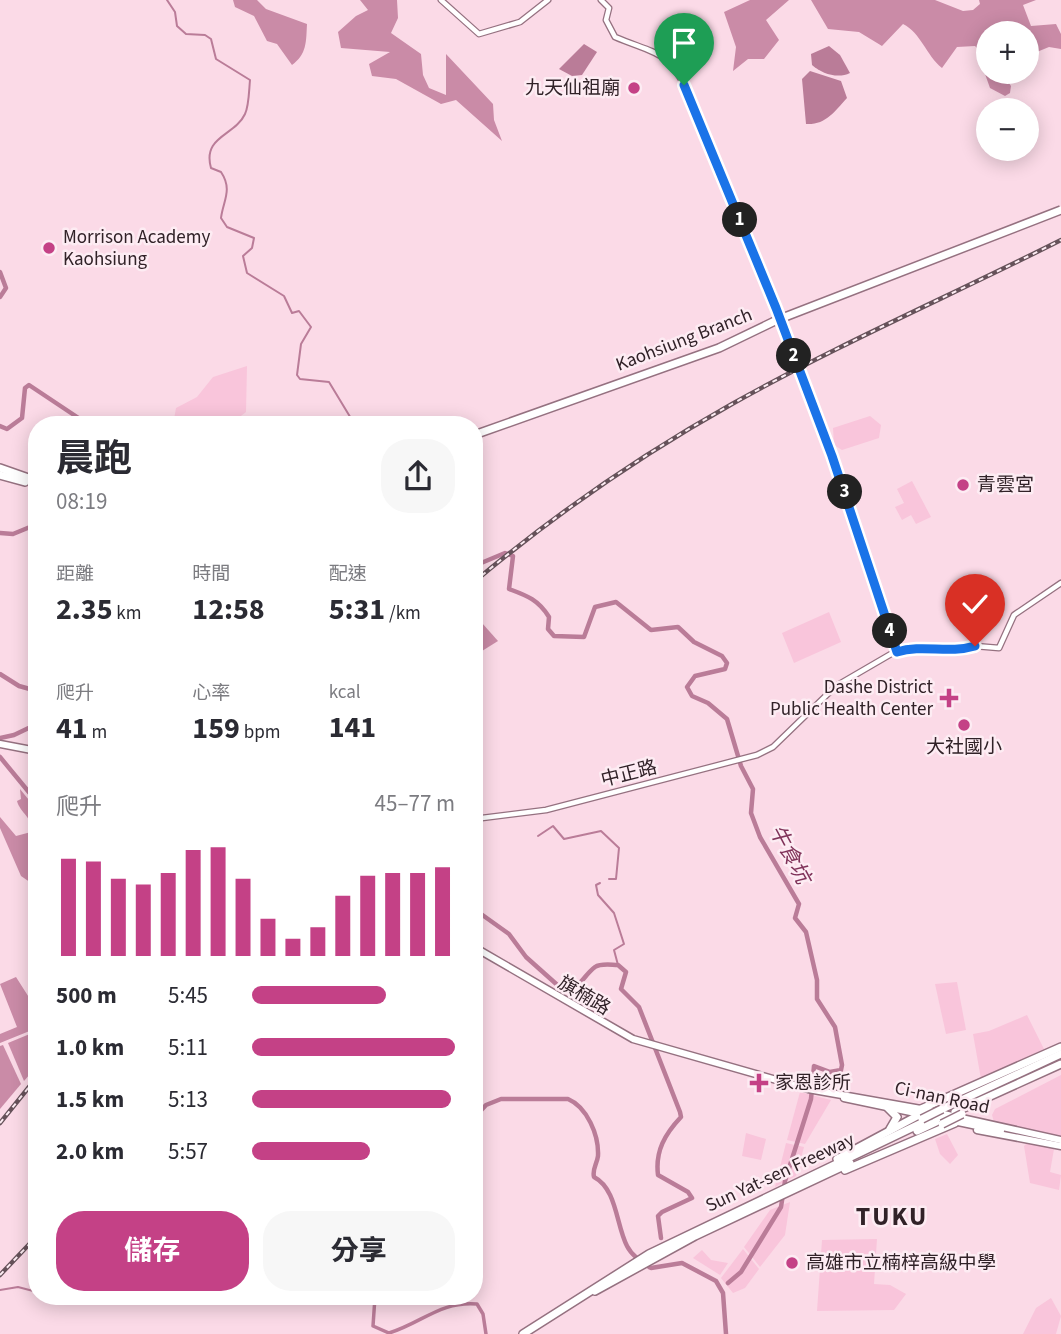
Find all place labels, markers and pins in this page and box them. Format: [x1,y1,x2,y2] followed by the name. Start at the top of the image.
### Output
[654,13,714,85] pin
[525,75,620,102] place label: 九天仙祖廟
[626,80,642,96] marker: 九天仙祖廟
[722,202,758,238] pin: 1
[63,224,211,273] place label: Morrison Academy Kaohsiung
[41,240,57,256] marker: Morrison Academy Kaohsiung
[776,338,812,374] pin: 2
[977,472,1034,499] place label: 青雲宮
[828,475,862,510] pin: 3
[955,477,971,493] marker: 青雲宮
[945,574,1005,646] pin
[872,614,908,648] pin: 4
[770,674,934,723] place label: Dashe District Public Health Center
[939,688,959,708] marker: Dashe District Public Health Center
[956,717,972,733] marker: 大社國小
[926,734,1002,761] place label: 大社國小
[775,1070,851,1097] place label: 家恩診所
[749,1073,769,1093] marker: 家恩診所
[806,1250,996,1277] place label: 高雄市立楠梓高級中學
[784,1255,800,1271] marker: 高雄市立楠梓高級中學

